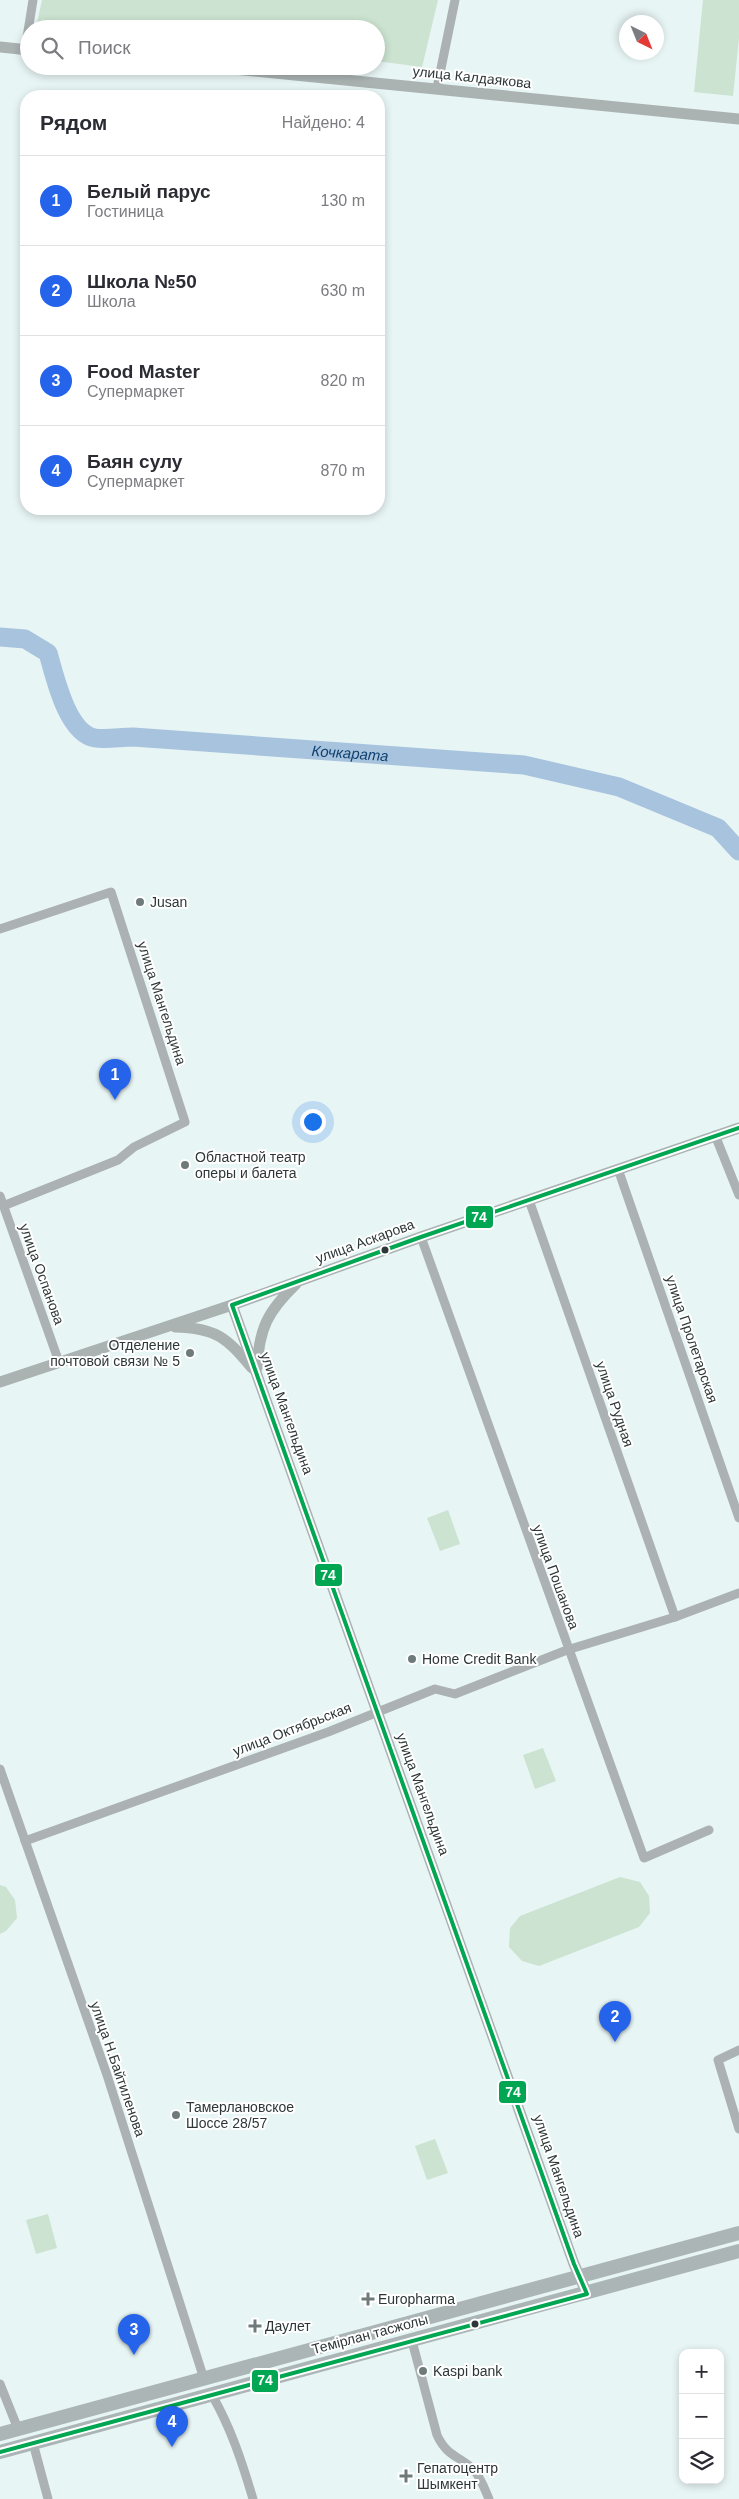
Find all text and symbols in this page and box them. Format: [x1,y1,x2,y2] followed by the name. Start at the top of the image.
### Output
[619,15,664,60] north arrow
[20,20,385,75] search box
[38,34,66,62] icon: search
[78,37,131,58] text: Поиск
[412,63,532,91] street label: улица Калдаякова
[40,111,107,134] text: Рядом
[282,114,365,131] text: Найдено: 4
[87,181,211,202] text: Белый парус
[52,192,60,209] text: 1
[321,192,365,209] text: 130 m
[87,203,164,220] text: Гостиница
[87,271,197,292] text: Школа №50
[52,282,60,299] text: 2
[321,282,365,299] text: 630 m
[87,293,136,310] text: Школа
[87,361,200,382] text: Food Master
[52,372,60,389] text: 3
[321,372,365,389] text: 820 m
[87,383,185,400] text: Супермаркет
[87,451,182,472] text: Баян сулу
[52,462,60,479] text: 4
[321,462,365,479] text: 870 m
[87,473,185,490] text: Супермаркет
[311,741,389,764] water label: Кочкарата
[150,894,187,910] place label: Jusan
[134,896,146,908] marker: Jusan
[134,939,190,1067] street label: улица Мангельдина
[99,1059,131,1100] pin: 1
[300,1109,326,1135] your location
[195,1149,306,1181] place label: Областной театр оперы и балета
[179,1159,191,1171] marker: Областной театр оперы и балета
[465,1205,494,1229] line badge: 74
[471,1209,487,1225] text: 74
[314,1216,417,1266] street label: улица Аскарова
[16,1221,68,1327] street label: улица Оспанова
[380,1245,390,1255] unlabelled marker
[663,1273,721,1405] street label: улица Пролетарская
[50,1337,180,1369] place label: Отделение почтовой связи № 5
[184,1347,196,1359] marker: Отделение почтовой связи № 5
[257,1350,317,1476] street label: улица Мангельдина
[593,1359,637,1449] street label: улица Рудная
[530,1523,582,1632] street label: улица Пошанова
[314,1563,343,1587] line badge: 74
[320,1567,336,1583] text: 74
[422,1651,537,1667] place label: Home Credit Bank
[406,1653,418,1665] marker: Home Credit Bank
[231,1699,353,1759] street label: улица Октябрьская
[393,1731,453,1857] street label: улица Мангельдина
[87,1999,149,2139] street label: улица Н.Байтиленова
[599,2001,631,2042] pin: 2
[498,2080,527,2104] line badge: 74
[505,2084,521,2100] text: 74
[186,2099,294,2131] place label: Тамерлановское Шоссе 28/57
[170,2109,182,2121] marker: Тамерлановское Шоссе 28/57
[530,2112,588,2240] street label: улица Мангельдина
[378,2291,455,2307] place label: Europharma
[362,2293,374,2305] marker: Europharma
[310,2311,430,2357] street label: Темірлан тасжолы
[118,2314,150,2355] pin: 3
[265,2318,311,2334] place label: Даулет
[470,2319,480,2329] unlabelled marker
[249,2320,261,2332] marker: Даулет
[679,2349,724,2484] map controls
[679,2349,724,2394] button: +
[433,2363,503,2379] place label: Kaspi bank
[417,2365,429,2377] marker: Kaspi bank
[251,2369,279,2393] line badge: 74
[257,2372,273,2388] text: 74
[679,2394,724,2439] button: −
[156,2406,188,2447] pin: 4
[679,2439,724,2484] button: layers
[417,2460,498,2492] place label: Гепатоцентр Шымкент
[399,2469,413,2483] marker: Гепатоцентр Шымкент

